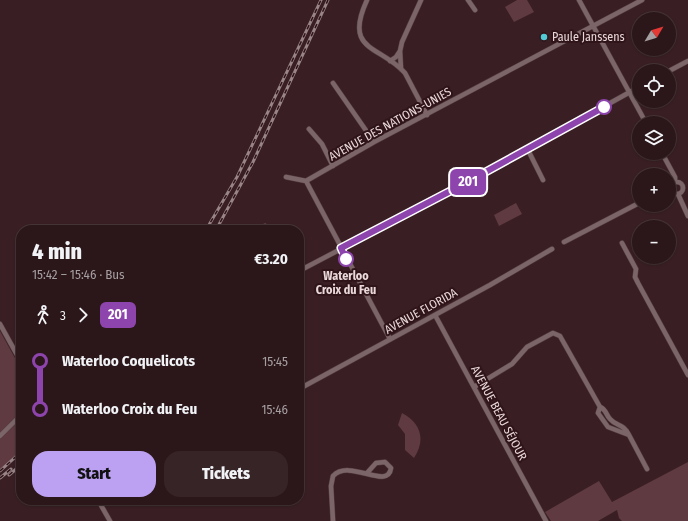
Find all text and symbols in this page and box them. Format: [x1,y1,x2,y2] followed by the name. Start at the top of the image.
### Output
[632,12,676,56] north arrow
[632,12,676,264] map controls
[552,30,625,44] place label: Paule Janssens
[539,32,549,42] marker: Paule Janssens
[632,64,676,108] button: locate
[326,84,454,164] street label: AVENUE DES NATIONS-UNIES
[596,99,612,115] unlabelled marker
[632,116,676,160] button: layers
[632,168,676,212] button: +
[445,169,491,195] line badge: 201
[458,173,478,190] text: 201
[632,220,676,264] button: −
[32,238,82,265] text: 4 min
[254,250,288,268] text: €3.20
[338,251,354,267] marker: Waterloo Croix du Feu
[32,267,125,282] text: 15:42 – 15:46 · Bus
[316,269,376,297] place label: Waterloo Croix du Feu
[382,285,460,337] street label: AVENUE FLORIDA
[32,304,54,326] icon: walk
[72,304,94,326] icon: forward
[108,306,128,323] text: 201
[60,308,66,323] text: 3
[62,352,195,370] text: Waterloo Coquelicots
[262,354,288,369] text: 15:45
[468,363,531,463] street label: AVENUE BEAU SÉJOUR
[62,400,197,418] text: Waterloo Croix du Feu
[262,402,288,417] text: 15:46
[32,451,156,497] button: Start
[164,451,288,497] button: Tickets

